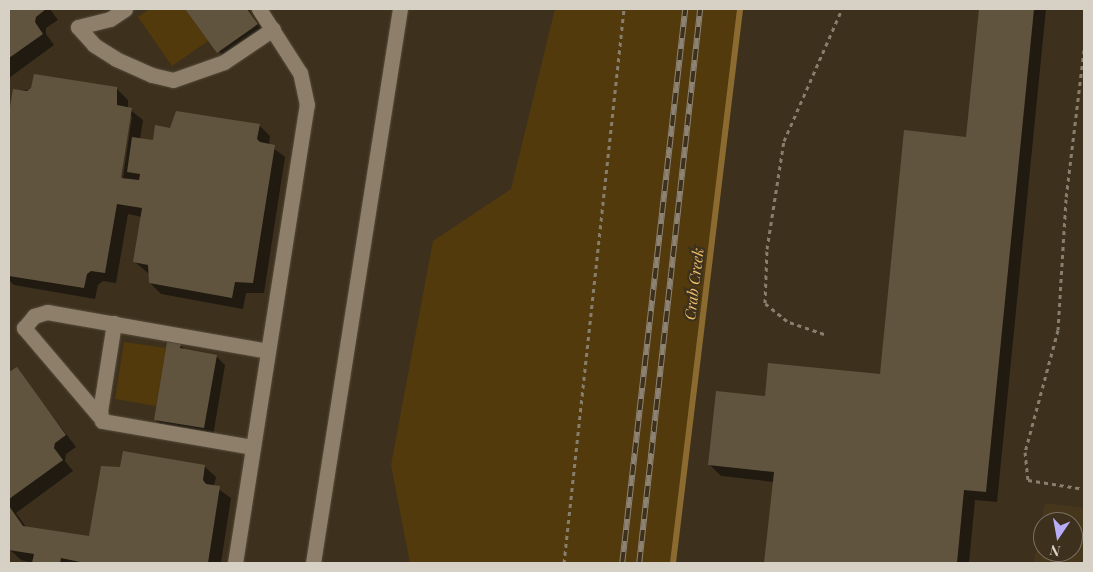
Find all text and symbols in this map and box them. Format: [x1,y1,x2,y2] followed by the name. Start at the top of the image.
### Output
[681,247,707,321] water label: Crab Creek
[1033,512,1083,562] north arrow
[1048,541,1062,562] text: N

